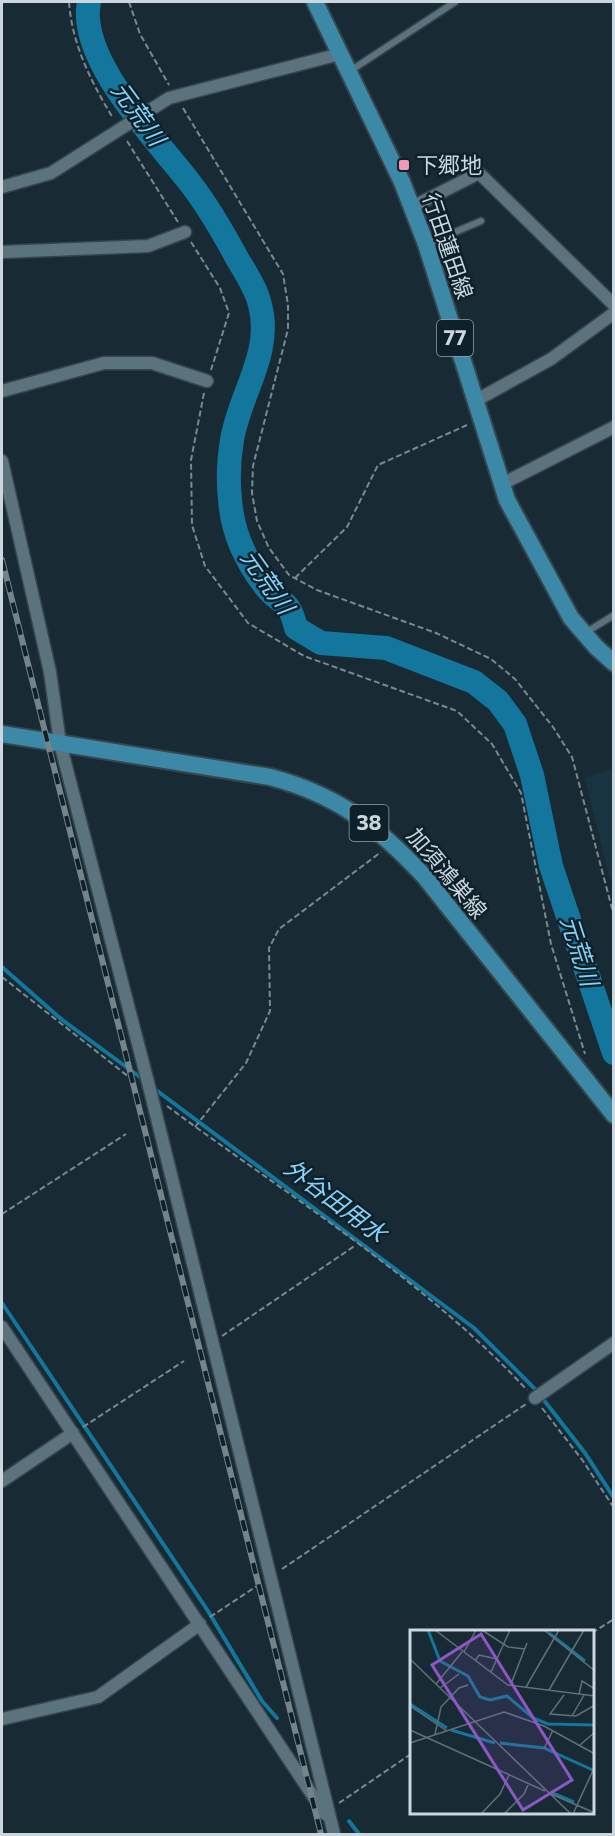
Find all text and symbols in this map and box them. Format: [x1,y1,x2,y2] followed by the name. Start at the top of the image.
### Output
[106,75,174,153] water label: 元荒川
[416,151,482,178] place label: 下郷地
[397,158,411,172] marker: 下郷地
[418,189,479,302] street label: 行田蓮田線
[437,320,473,356] road number: 77
[236,543,302,621] water label: 元荒川
[350,805,388,841] road number: 38
[402,822,493,923] street label: 加須鴻巣線
[556,912,606,992] water label: 元荒川
[279,1152,395,1249] water label: 外谷田用水
[410,1630,594,1815] inset map

